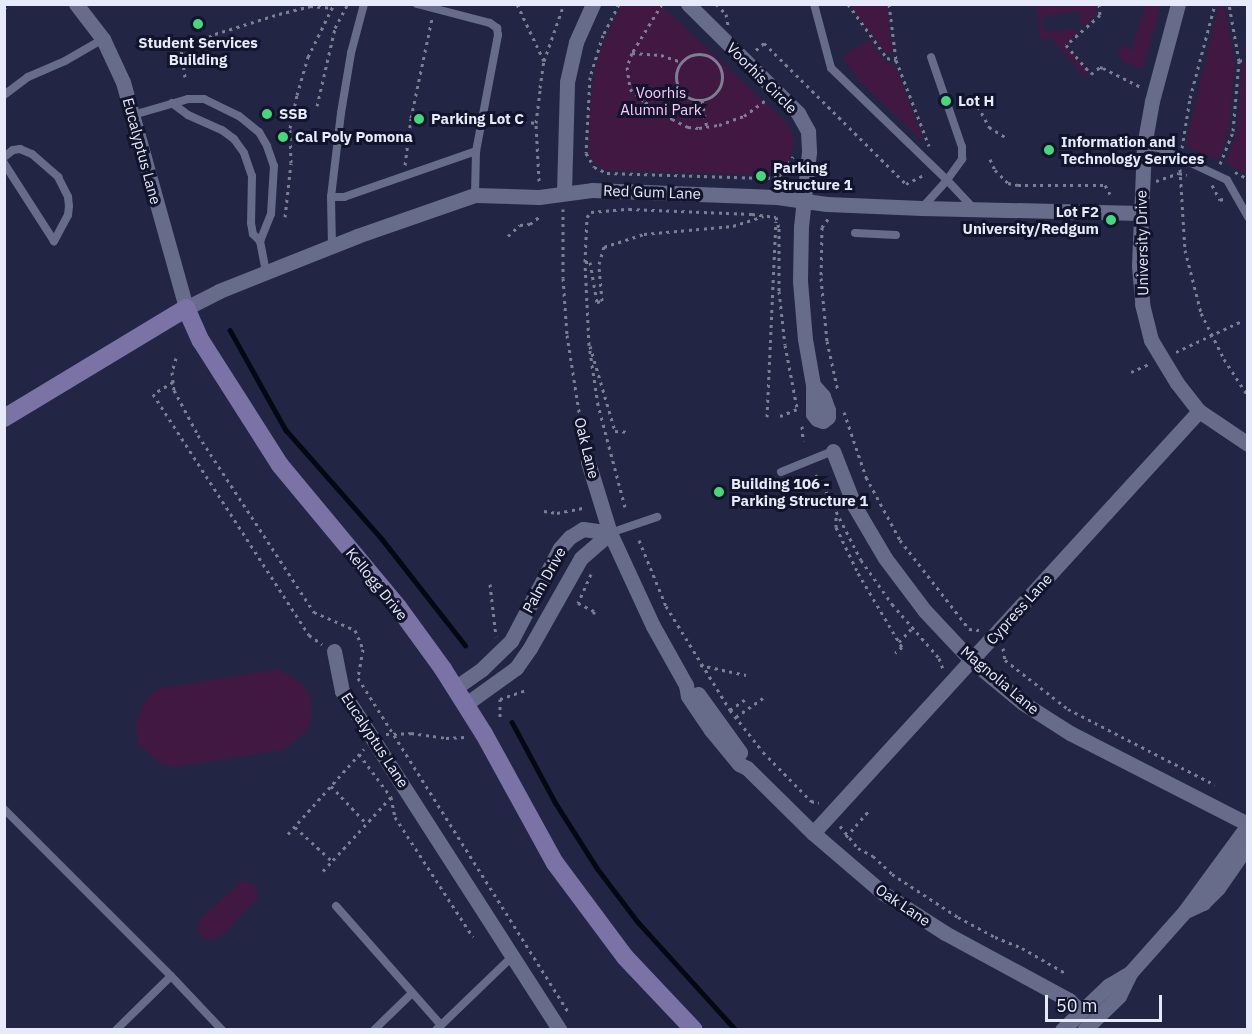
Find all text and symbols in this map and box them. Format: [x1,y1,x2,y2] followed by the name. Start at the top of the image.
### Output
[191,17,205,31] marker: Student Services Building
[138,33,258,68] place label: Student Services Building
[723,39,801,117] street label: Voorhis Circle
[620,83,702,118] park label: Voorhis Alumni Park
[958,92,994,110] place label: Lot H
[939,94,953,108] marker: Lot H
[119,96,165,206] street label: Eucalyptus Lane
[279,105,308,123] place label: SSB
[260,107,274,121] marker: SSB
[431,110,524,128] place label: Parking Lot C
[412,112,426,126] marker: Parking Lot C
[295,128,413,146] place label: Cal Poly Pomona
[276,130,290,144] marker: Cal Poly Pomona
[1061,132,1204,167] place label: Information and Technology Services
[1042,143,1056,157] marker: Information and Technology Services
[773,158,852,193] place label: Parking Structure 1
[754,169,768,183] marker: Parking Structure 1
[603,181,701,203] street label: Red Gum Lane
[1132,190,1152,296] street label: University Drive
[962,202,1099,237] place label: Lot F2 University/Redgum
[1104,213,1118,227] marker: Lot F2 University/Redgum
[571,416,603,480] street label: Oak Lane
[731,474,868,509] place label: Building 106 - Parking Structure 1
[712,485,726,499] marker: Building 106 - Parking Structure 1
[342,544,412,624] street label: Kellogg Drive
[519,544,569,616] street label: Palm Drive
[982,570,1056,648] street label: Cypress Lane
[957,642,1043,718] street label: Magnolia Lane
[338,689,412,791] street label: Eucalyptus Lane
[872,880,934,930] street label: Oak Lane
[1048,983,1165,1021] scale bar
[1056,994,1098,1017] text: 50 m

